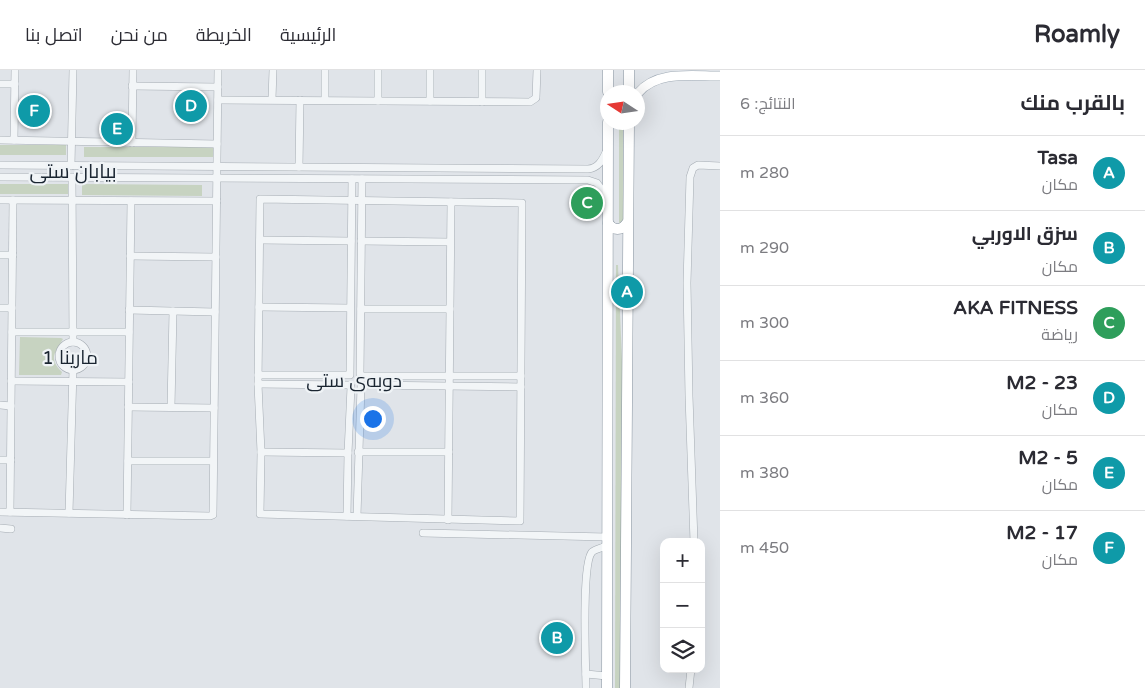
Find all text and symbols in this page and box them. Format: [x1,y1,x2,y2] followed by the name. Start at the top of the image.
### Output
[1034,20,1120,49] text: Roamly
[25,24,83,46] text: اتصل بنا
[111,24,168,46] text: من نحن
[196,24,252,46] text: الخريطة
[280,24,336,46] text: الرئيسية
[600,85,645,130] north arrow
[175,87,207,125] pin: D
[1020,91,1125,116] text: بالقرب منك
[18,92,50,130] pin: F
[740,94,796,114] text: النتائج: 6
[101,110,133,148] pin: E
[1037,147,1078,169] text: Tasa
[30,160,116,184] district label: بیابان ستی
[740,163,789,183] text: 280 m
[1103,163,1115,183] text: A
[1042,175,1078,195] text: مكان
[571,184,603,222] pin: C
[972,223,1078,245] text: سزق الاوربي
[740,238,789,258] text: 290 m
[1103,238,1115,258] text: B
[1042,257,1078,277] text: مكان
[611,273,643,311] pin: A
[953,297,1078,319] text: AKA FITNESS
[740,313,789,333] text: 300 m
[1103,313,1115,333] text: C
[1041,325,1078,345] text: رياضة
[42,347,98,369] district label: مارینا 1
[306,370,402,392] district label: دوبه‌ی ستی
[1006,372,1078,394] text: M2 - 23
[740,388,789,408] text: 360 m
[1103,388,1115,408] text: D
[1042,400,1078,420] text: مكان
[360,406,386,432] your location
[1018,447,1078,469] text: M2 - 5
[740,463,789,483] text: 380 m
[1104,463,1114,483] text: E
[1042,475,1078,495] text: مكان
[1006,522,1078,544] text: M2 - 17
[660,538,705,673] map controls
[660,538,705,583] button: +
[740,538,789,558] text: 450 m
[1104,538,1114,558] text: F
[1042,550,1078,570] text: مكان
[660,583,705,628] button: −
[541,619,573,657] pin: B
[660,628,705,673] button: layers

